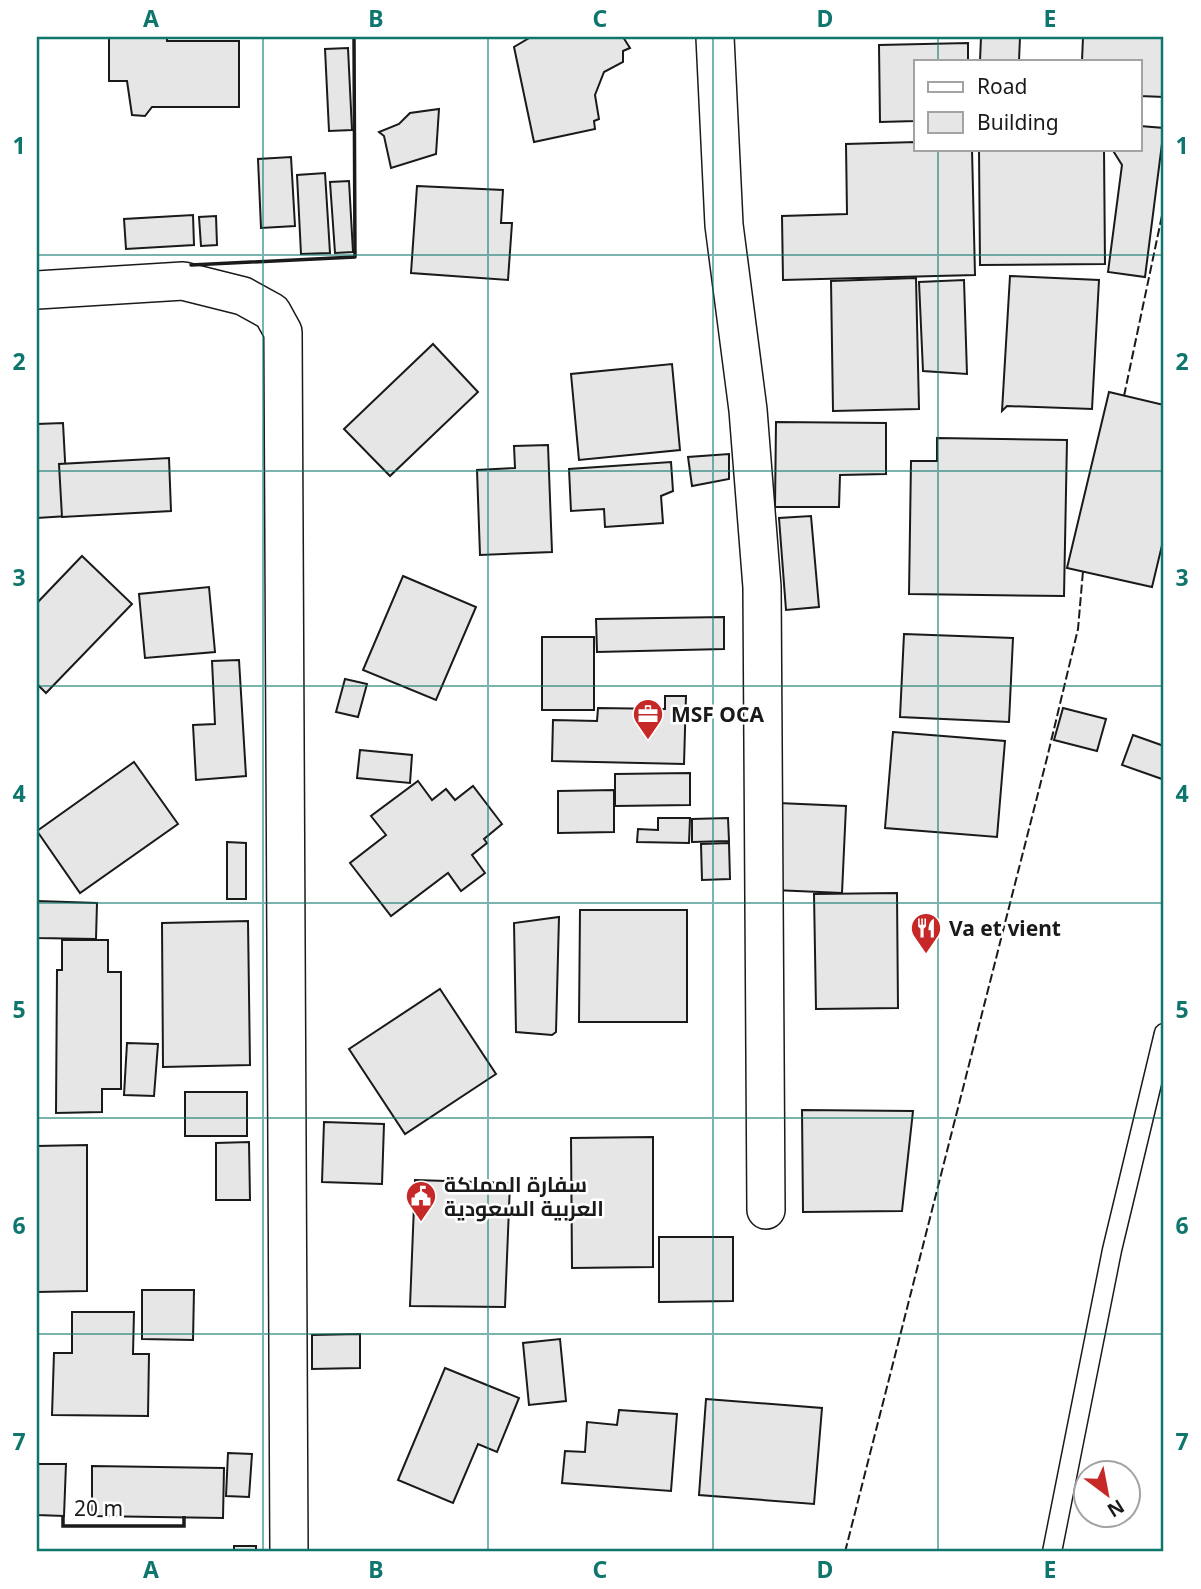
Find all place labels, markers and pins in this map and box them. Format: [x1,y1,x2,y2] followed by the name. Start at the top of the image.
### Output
[631,697,665,741] office icon: MSF OCA
[671,700,764,728] place label: MSF OCA
[909,911,943,955] restaurant icon: Va et vient
[949,914,1061,942] place label: Va et vient
[444,1170,604,1222] place label: سفارة المملكة العربية السعودية
[404,1179,438,1223] public building icon: سفارة المملكة العربية السعودية

